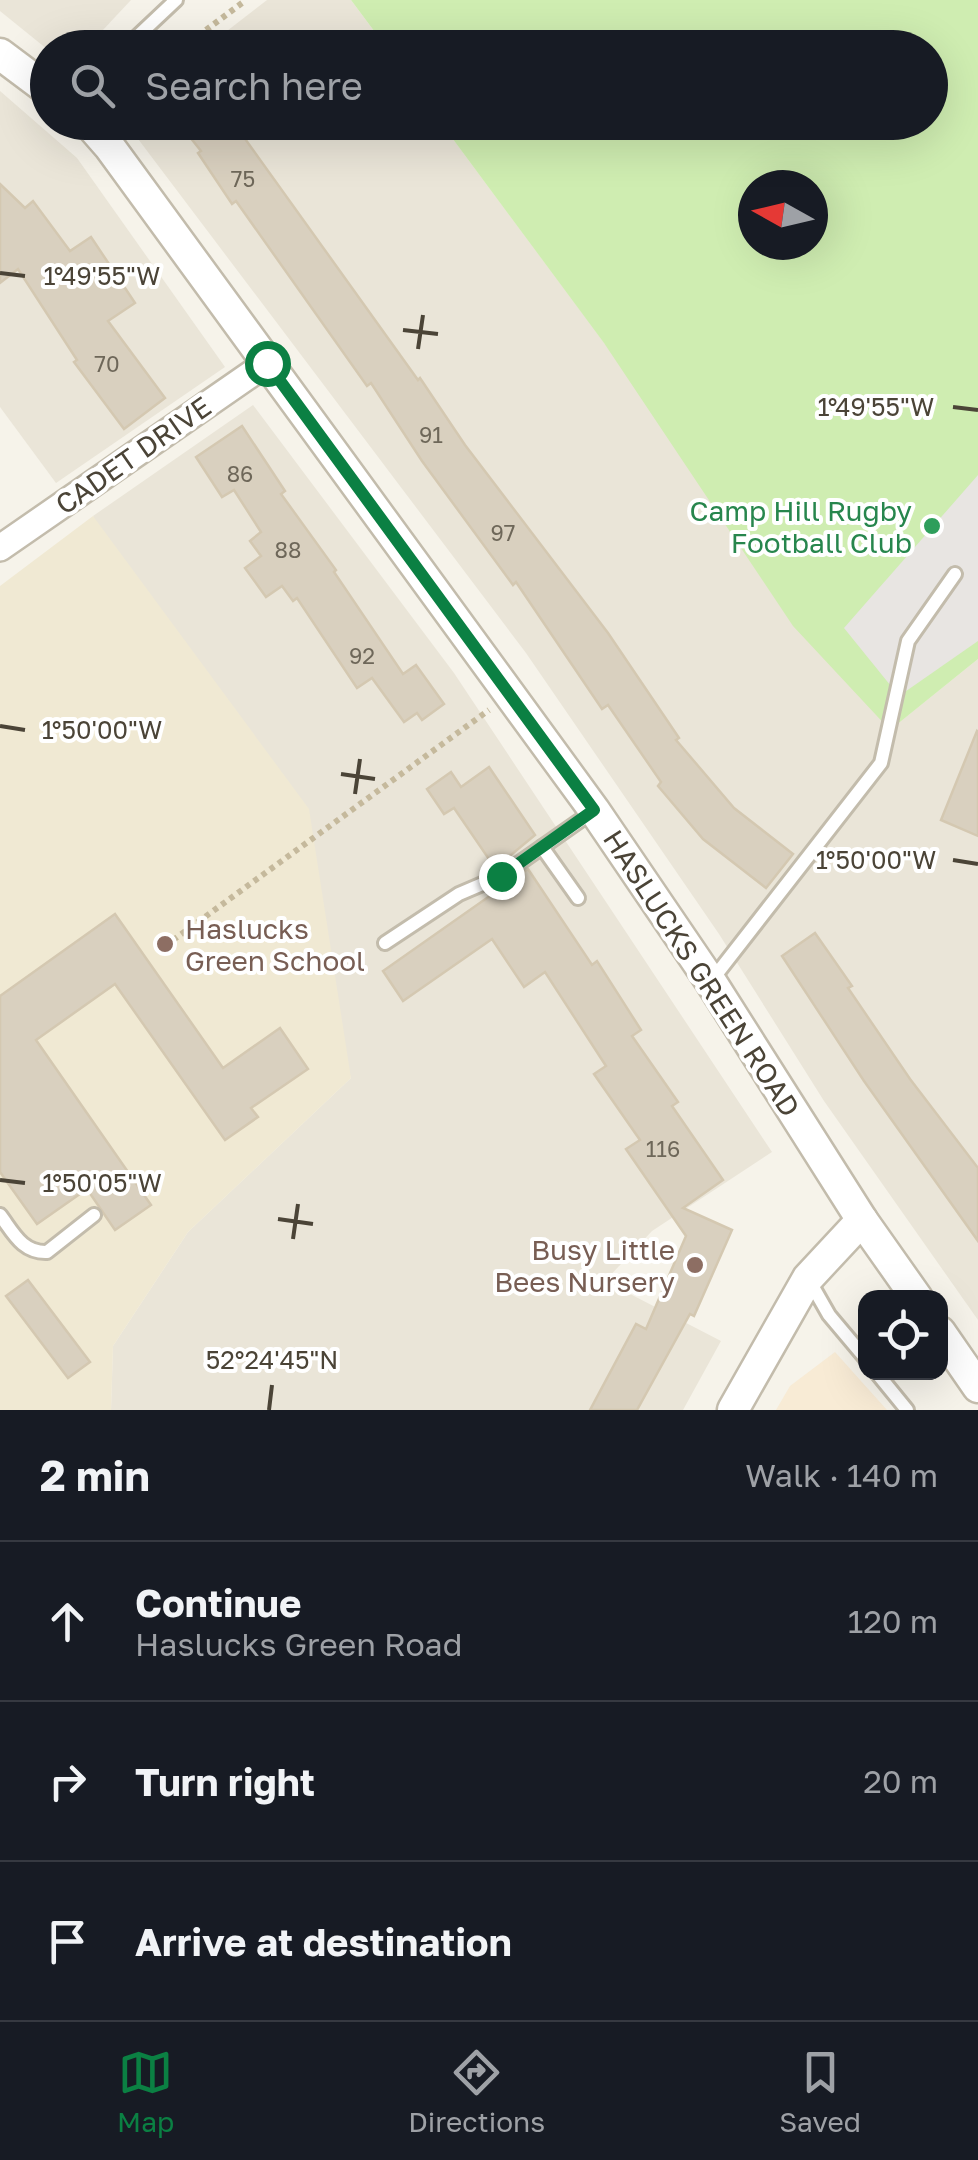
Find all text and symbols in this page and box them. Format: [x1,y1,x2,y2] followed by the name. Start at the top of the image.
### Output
[30,30,948,140] search box
[65,58,120,113] icon: search
[145,63,363,108] text: Search here
[231,165,255,192] house number: 75
[738,170,828,260] north arrow
[44,260,160,291] text: 1°49'55"W
[245,341,291,387] route start
[94,350,120,377] house number: 70
[49,389,217,521] street label: CADET DRIVE
[818,391,934,422] text: 1°49'55"W
[419,421,443,448] house number: 91
[227,460,253,487] house number: 86
[689,494,912,559] place label: Camp Hill Rugby Football Club
[921,515,943,537] marker: Camp Hill Rugby Football Club
[491,519,515,546] house number: 97
[275,536,301,563] house number: 88
[349,642,375,669] house number: 92
[42,714,162,745] text: 1°50'00"W
[597,824,807,1122] street label: HASLUCKS GREEN ROAD
[816,844,936,875] text: 1°50'00"W
[479,854,525,900] route end
[185,912,365,977] place label: Haslucks Green School
[154,933,176,955] marker: Haslucks Green School
[646,1135,680,1162] house number: 116
[42,1167,162,1198] text: 1°50'05"W
[494,1233,675,1298] place label: Busy Little Bees Nursery
[684,1254,706,1276] marker: Busy Little Bees Nursery
[858,1290,948,1380] map controls
[858,1290,948,1380] button: locate
[206,1344,338,1375] text: 52°24'45"N
[40,1450,150,1500] text: 2 min
[745,1456,938,1494] text: Walk · 140 m
[135,1580,301,1625] text: Continue
[40,1594,95,1649] icon: ahead
[848,1602,938,1640] text: 120 m
[135,1625,462,1663] text: Haslucks Green Road
[40,1754,95,1809] icon: right
[135,1759,315,1804] text: Turn right
[863,1762,938,1800] text: 20 m
[40,1914,95,1969] icon: arrive
[135,1919,512,1964] text: Arrive at destination
[117,2045,174,2138] tab: Map
[408,2045,545,2138] tab: Directions
[779,2045,861,2138] tab: Saved

